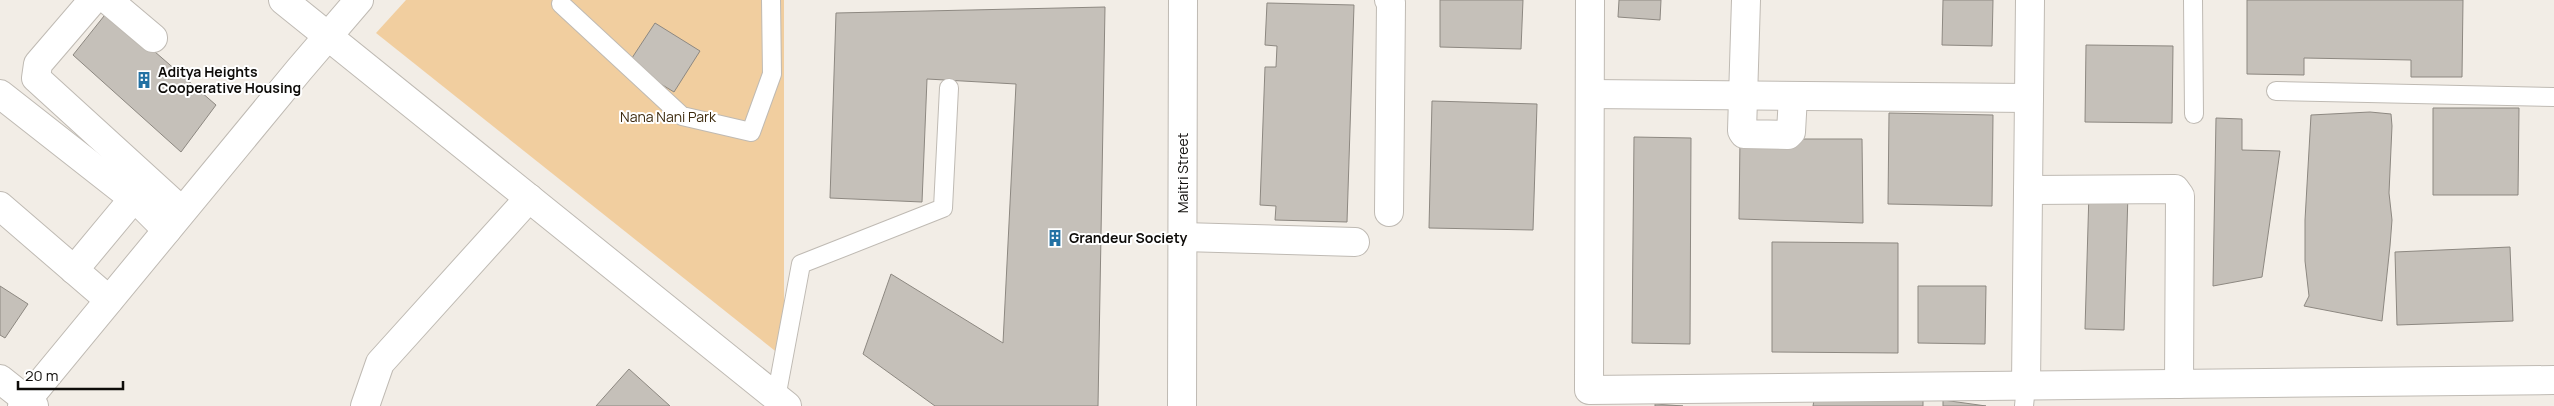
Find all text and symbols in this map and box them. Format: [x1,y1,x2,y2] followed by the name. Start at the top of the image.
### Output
[158,62,301,97] place label: Aditya Heights Cooperative Housing
[134,70,154,90] building icon: Aditya Heights Cooperative Housing
[620,107,717,126] park label: Nana Nani Park
[1173,132,1192,213] street label: Maitri Street
[1045,228,1065,248] building icon: Grandeur Society
[1069,228,1187,247] place label: Grandeur Society
[18,358,122,390] scale bar
[25,365,58,386] text: 20 m

